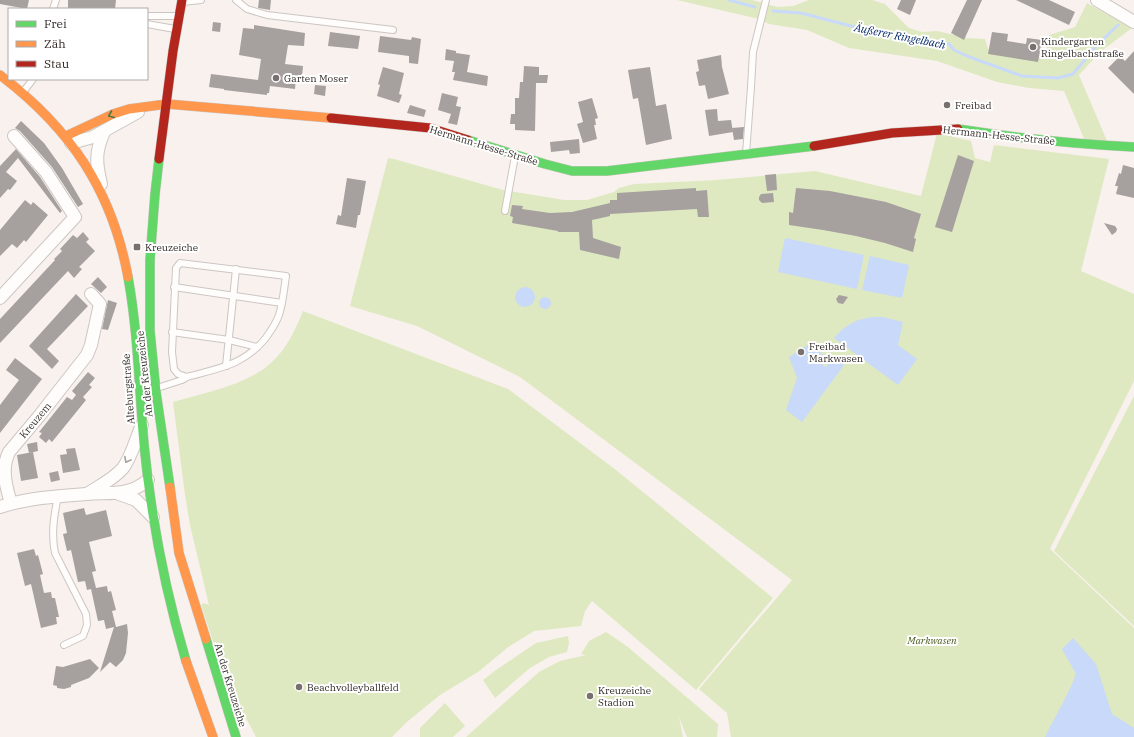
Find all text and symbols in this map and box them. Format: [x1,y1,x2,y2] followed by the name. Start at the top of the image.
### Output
[8,8,148,80] legend
[44,16,67,31] text: Frei
[852,20,947,52] water label: Äußerer Ringelbach
[1041,35,1124,60] place label: Kindergarten Ringelbachstraße
[44,36,66,51] text: Zäh
[1028,42,1038,52] marker: Kindergarten Ringelbachstraße
[44,56,70,71] text: Stau
[284,72,348,85] place label: Garten Moser
[271,73,281,83] marker: Garten Moser
[955,99,992,112] place label: Freibad
[942,100,952,110] marker: Freibad
[108,111,115,119] one-way arrow
[428,123,540,168] street label: Hermann-Hesse-Straße
[942,123,1056,148] street label: Hermann-Hesse-Straße
[145,241,198,254] place label: Kreuzeiche
[132,242,142,252] marker: Kreuzeiche
[133,330,156,418] street label: An der Kreuzeiche
[809,340,864,365] place label: Freibad Markwasen
[796,347,806,357] marker: Freibad Markwasen
[120,353,137,425] street label: Alteburgstraße
[17,399,54,441] street label: Kreuzem
[125,455,132,463] one-way arrow
[906,634,957,647] park label: Markwasen
[212,642,249,729] street label: An der Kreuzeiche
[307,681,399,694] place label: Beachvolleyballfeld
[294,682,304,692] marker: Beachvolleyballfeld
[598,684,651,709] place label: Kreuzeiche Stadion
[585,691,595,701] marker: Kreuzeiche Stadion

